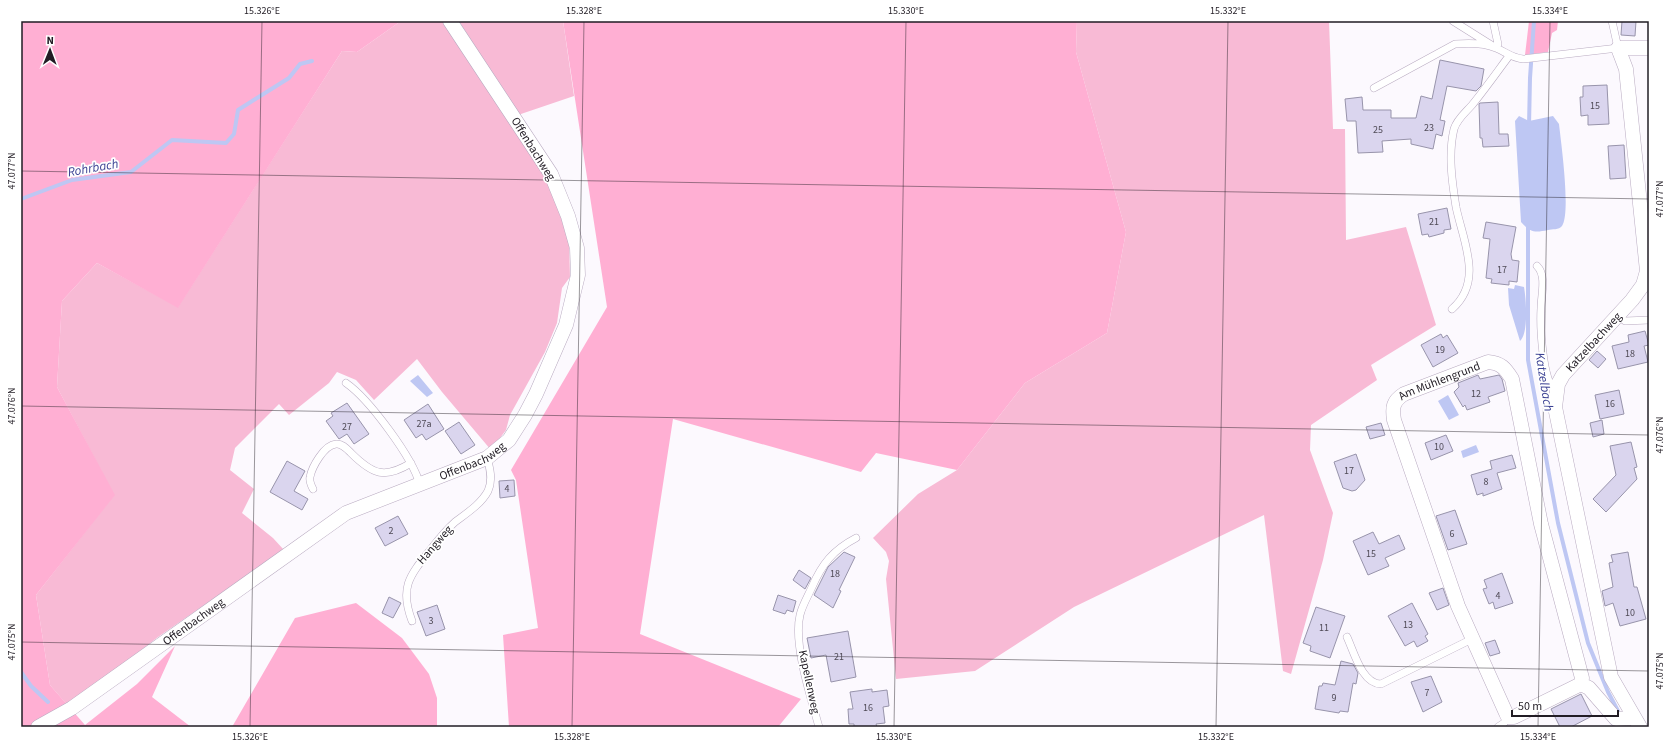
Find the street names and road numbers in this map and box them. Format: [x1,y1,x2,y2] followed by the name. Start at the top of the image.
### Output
[507,114,559,184] street label: Offenbachweg
[1561,308,1625,376] street label: Katzelbachweg
[1395,357,1483,404] street label: Am Mühlengrund
[437,438,509,484] street label: Offenbachweg
[413,522,457,568] street label: Hangweg
[159,594,228,649] street label: Offenbachweg
[794,649,824,715] street label: Kapellenweg

